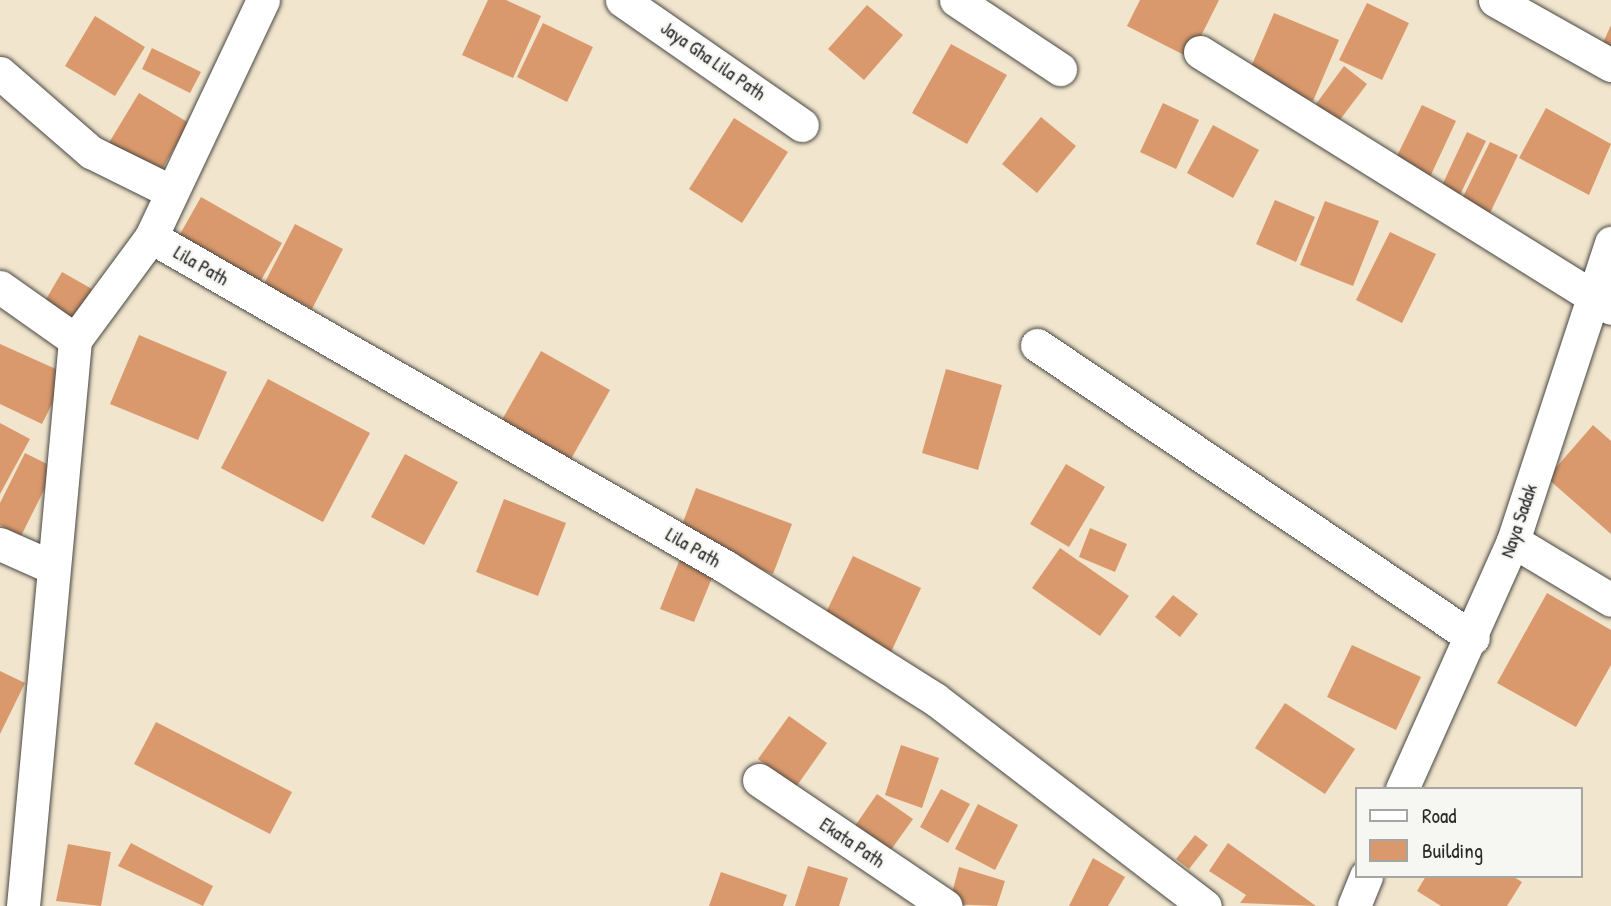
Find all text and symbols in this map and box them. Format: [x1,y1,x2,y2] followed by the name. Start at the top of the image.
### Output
[656,17,770,105] street label: Jaya Gha Lila Path
[170,241,232,291] street label: Lila Path
[1496,481,1542,561] street label: Naya Sadak
[662,523,724,573] street label: Lila Path
[1356,787,1583,878] legend
[1422,801,1456,830] text: Road
[815,813,889,873] street label: Ekata Path
[1422,836,1483,865] text: Building

